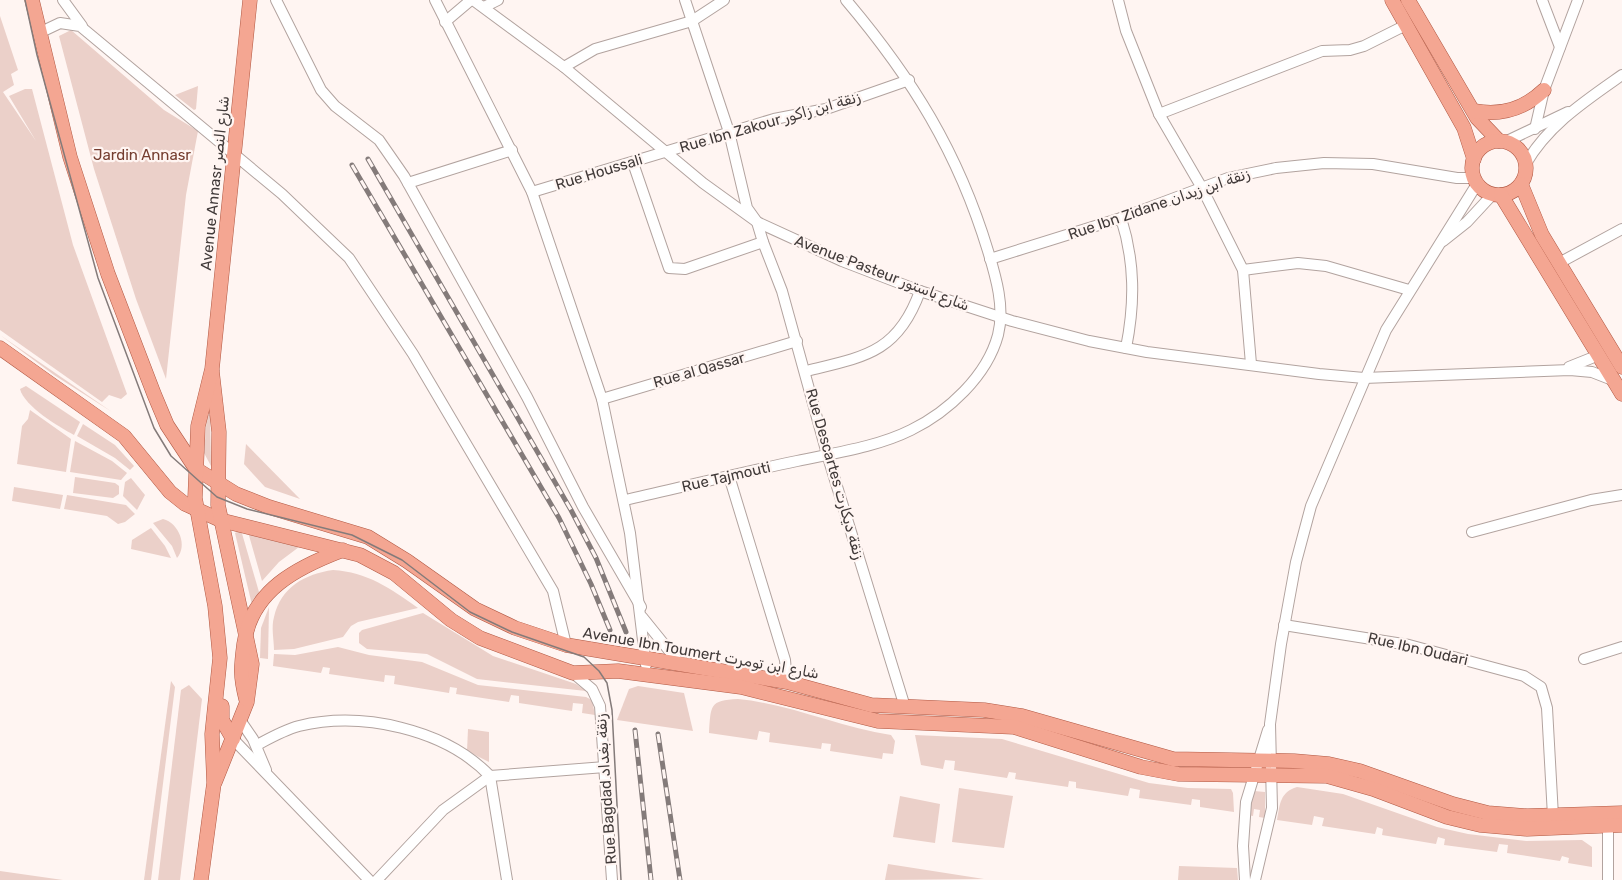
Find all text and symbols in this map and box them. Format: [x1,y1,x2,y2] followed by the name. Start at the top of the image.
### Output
[677,87,863,156] street label: Rue Ibn Zakour زنقة ابن زاكور
[197,95,235,271] street label: Avenue Annasr شارع النصر
[93,146,191,164] park label: Jardin Annasr
[553,150,645,194] street label: Rue Houssali
[1066,164,1252,244] street label: Rue Ibn Zidane زنقة ابن زيدان
[791,231,972,317] street label: Avenue Pasteur شارع باستور
[651,348,747,392] street label: Rue al Qassar
[802,386,868,562] street label: Rue Descartes زنقة ديكارت
[680,458,772,496] street label: Rue Tajmouti
[581,623,820,685] street label: Avenue Ibn Toumert شارع ابن تومرت
[1366,629,1470,669] street label: Rue Ibn Oudari
[592,713,620,865] street label: Rue Bagdad زنقة بغداد

